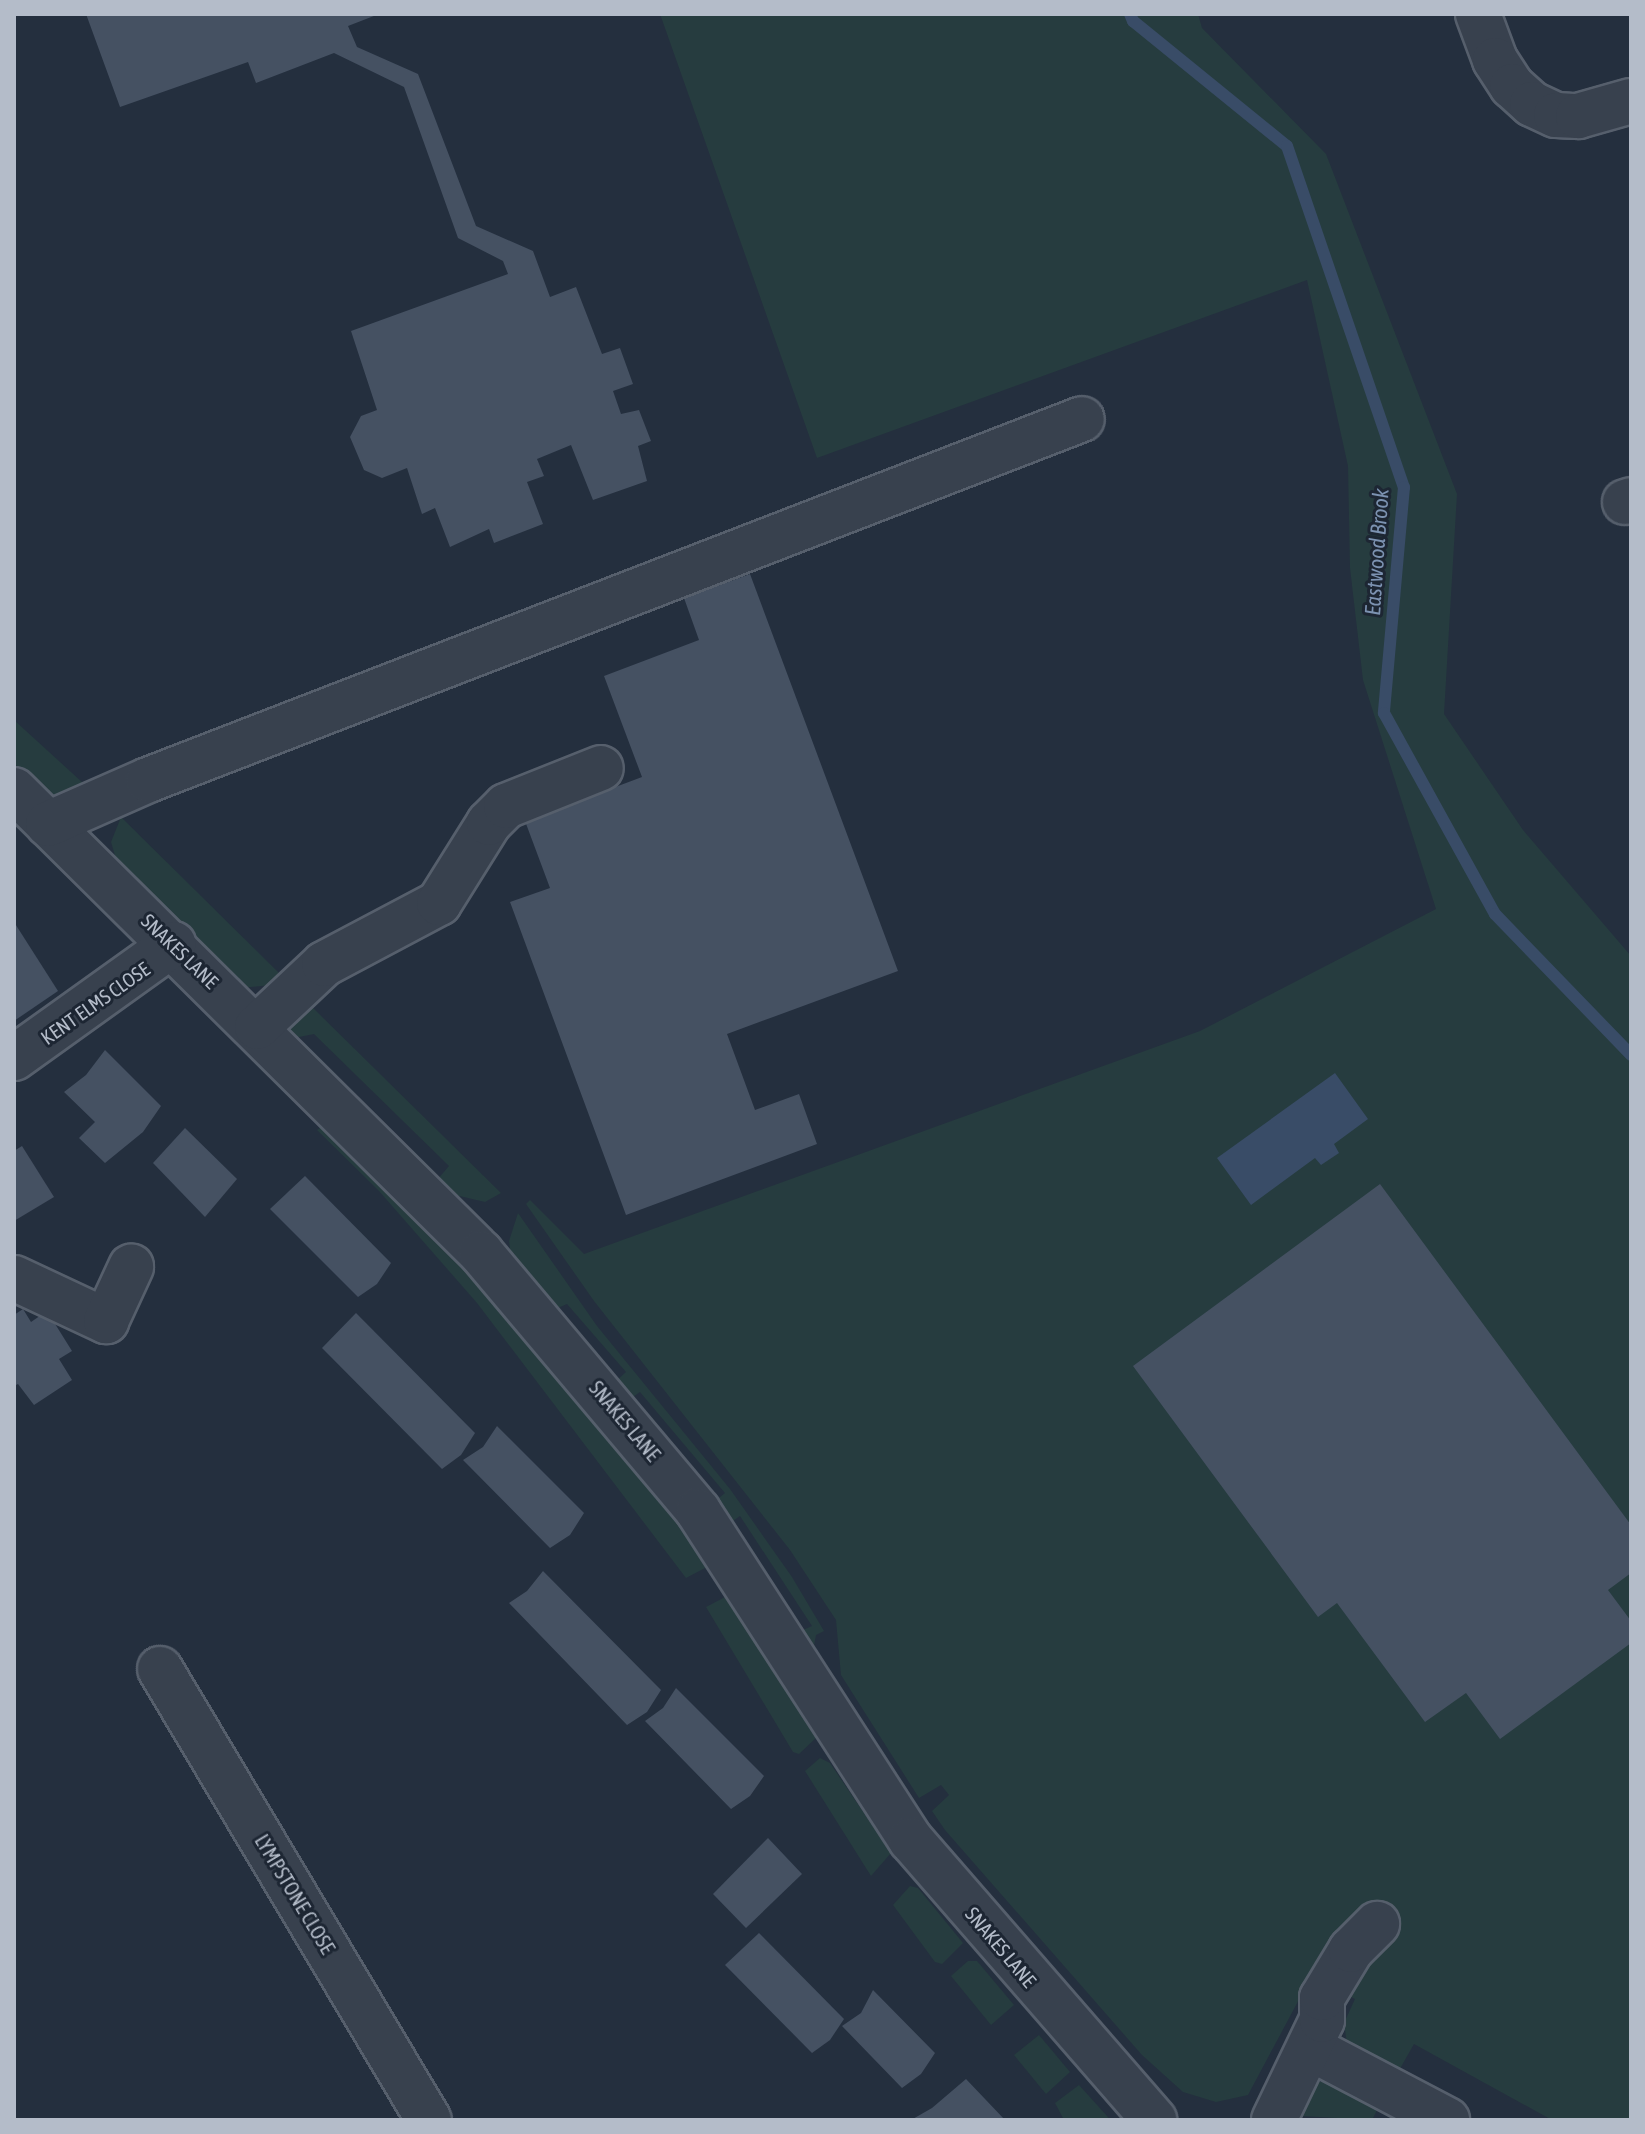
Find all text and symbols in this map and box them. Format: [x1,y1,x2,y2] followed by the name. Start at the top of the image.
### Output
[1359,488,1395,616] water label: Eastwood Brook
[137,909,223,993] street label: SNAKES LANE
[36,957,154,1049] street label: KENT ELMS CLOSE
[585,1376,665,1466] street label: SNAKES LANE
[250,1830,340,1958] street label: LYMPSTONE CLOSE
[961,1902,1041,1992] street label: SNAKES LANE

